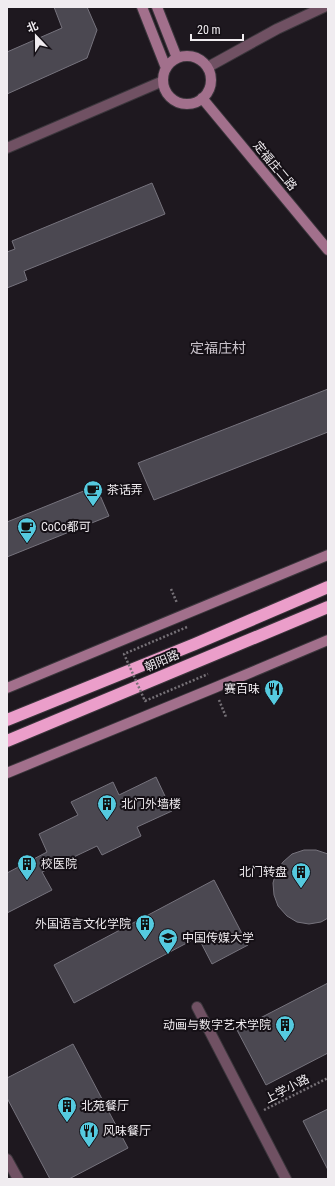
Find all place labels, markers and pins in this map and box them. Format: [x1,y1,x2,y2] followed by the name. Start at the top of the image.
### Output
[82,479,104,507] cafe icon: 茶话弄
[107,483,143,497] place label: 茶话弄
[16,516,38,544] cafe icon: CoCo都可
[41,520,91,534] place label: CoCo都可
[263,678,285,706] restaurant icon: 赛百味
[224,682,260,696] place label: 赛百味
[96,793,118,821] building icon: 北门外墙楼
[121,797,181,811] place label: 北门外墙楼
[16,853,38,881] building icon: 校医院
[41,857,77,871] place label: 校医院
[290,861,312,889] building icon: 北门转盘
[239,865,287,879] place label: 北门转盘
[134,913,156,941] building icon: 外国语言文化学院
[35,917,131,931] place label: 外国语言文化学院
[157,927,179,955] school or university icon: 中国传媒大学
[182,931,254,945] place label: 中国传媒大学
[274,1014,296,1042] building icon: 动画与数字艺术学院
[163,1018,271,1032] place label: 动画与数字艺术学院
[56,1095,78,1123] building icon: 北苑餐厅
[81,1099,129,1113] place label: 北苑餐厅
[78,1120,100,1148] restaurant icon: 风味餐厅
[103,1124,151,1138] place label: 风味餐厅

